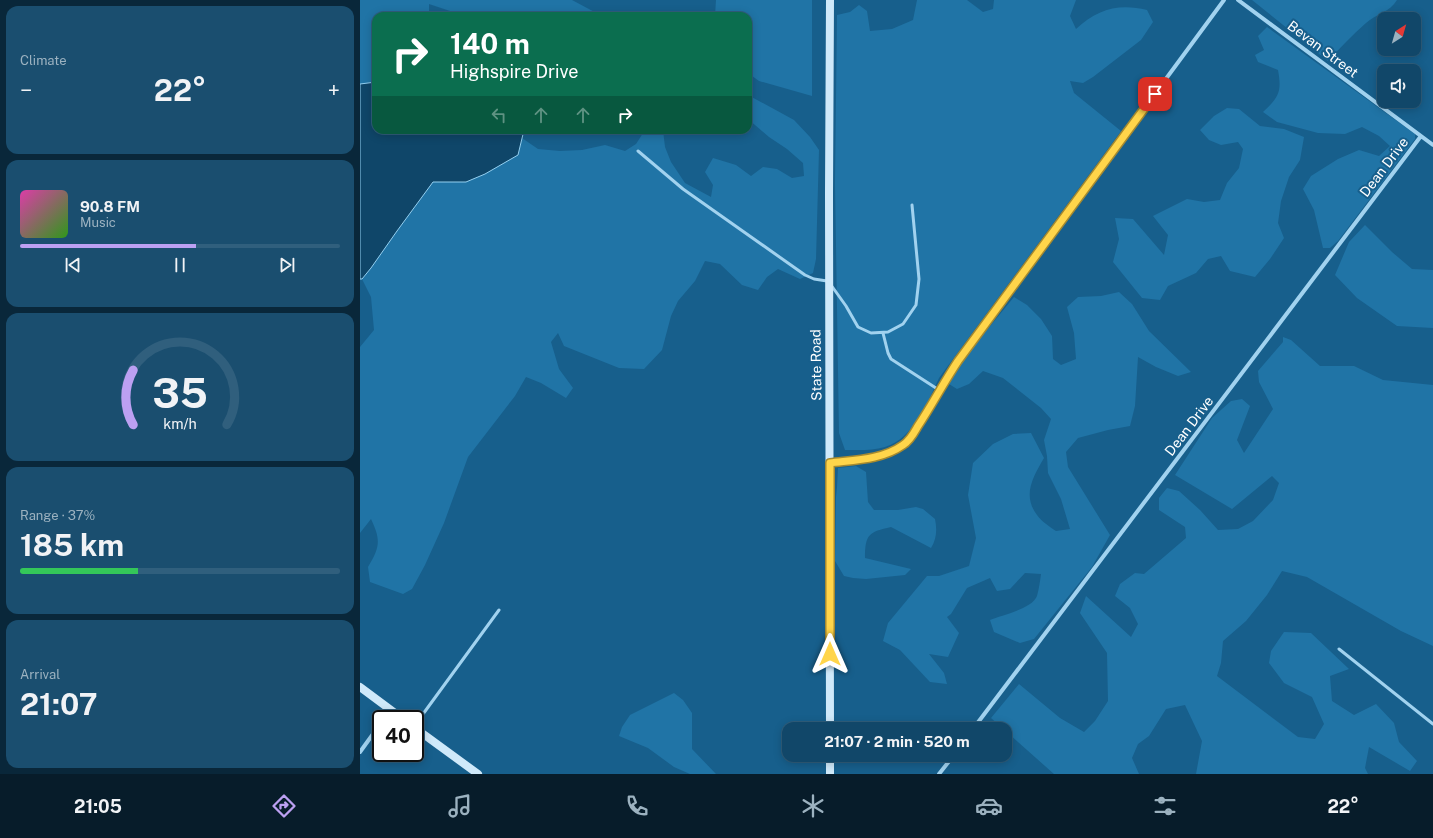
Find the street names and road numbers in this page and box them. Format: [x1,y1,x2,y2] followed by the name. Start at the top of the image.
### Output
[1285,17,1361,81] street label: Bevan Street
[1356,134,1412,200] street label: Dean Drive
[807,329,825,401] street label: State Road
[1161,393,1217,459] street label: Dean Drive

